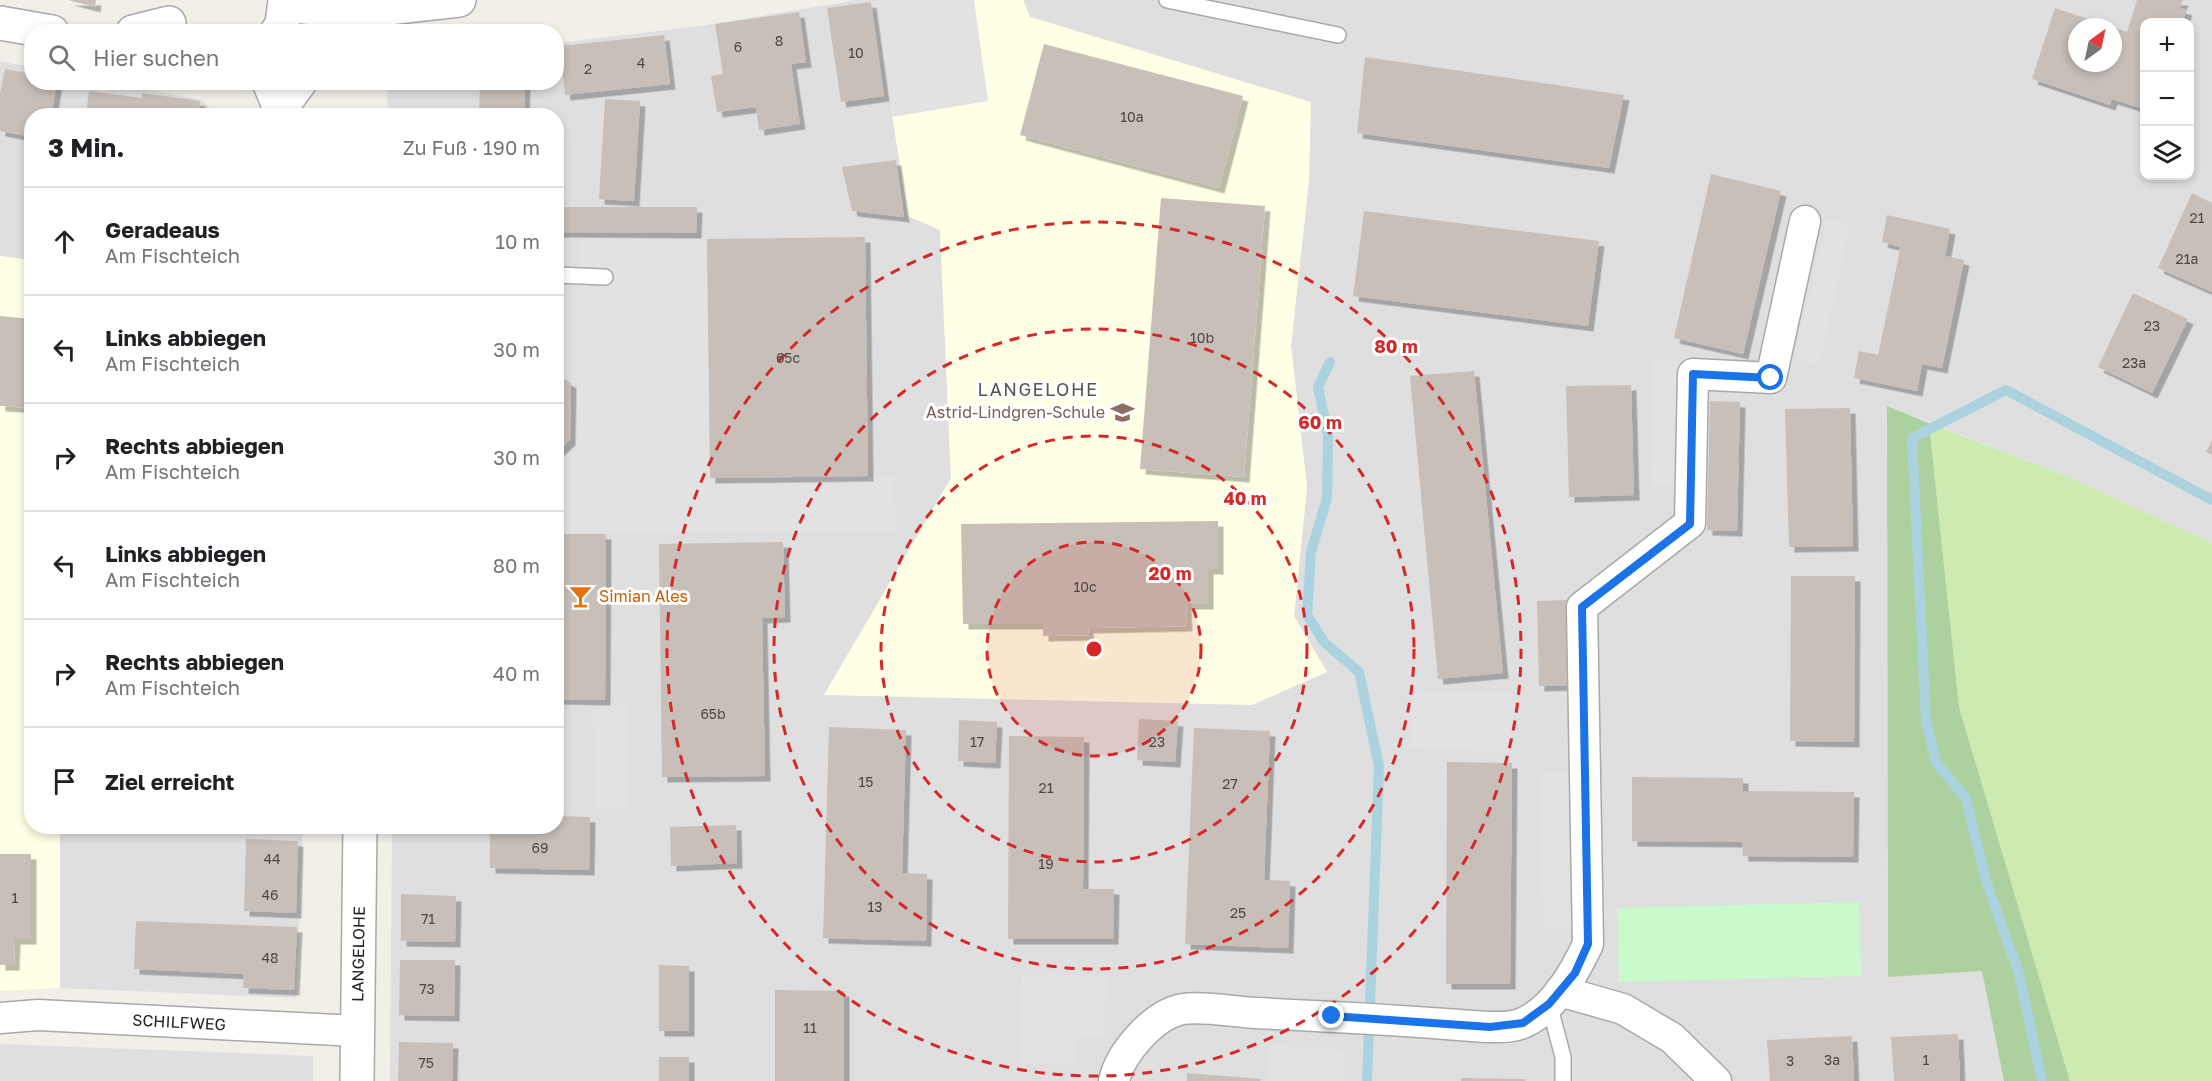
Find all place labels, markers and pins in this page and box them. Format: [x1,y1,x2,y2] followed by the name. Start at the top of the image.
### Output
[1110,399,1136,425] school or university icon: Astrid-Lindgren-Schule
[926,402,1105,422] place label: Astrid-Lindgren-Schule
[568,583,594,609] bar icon: Simian Ales
[599,586,688,606] place label: Simian Ales
[1084,639,1104,659] centre of rings

